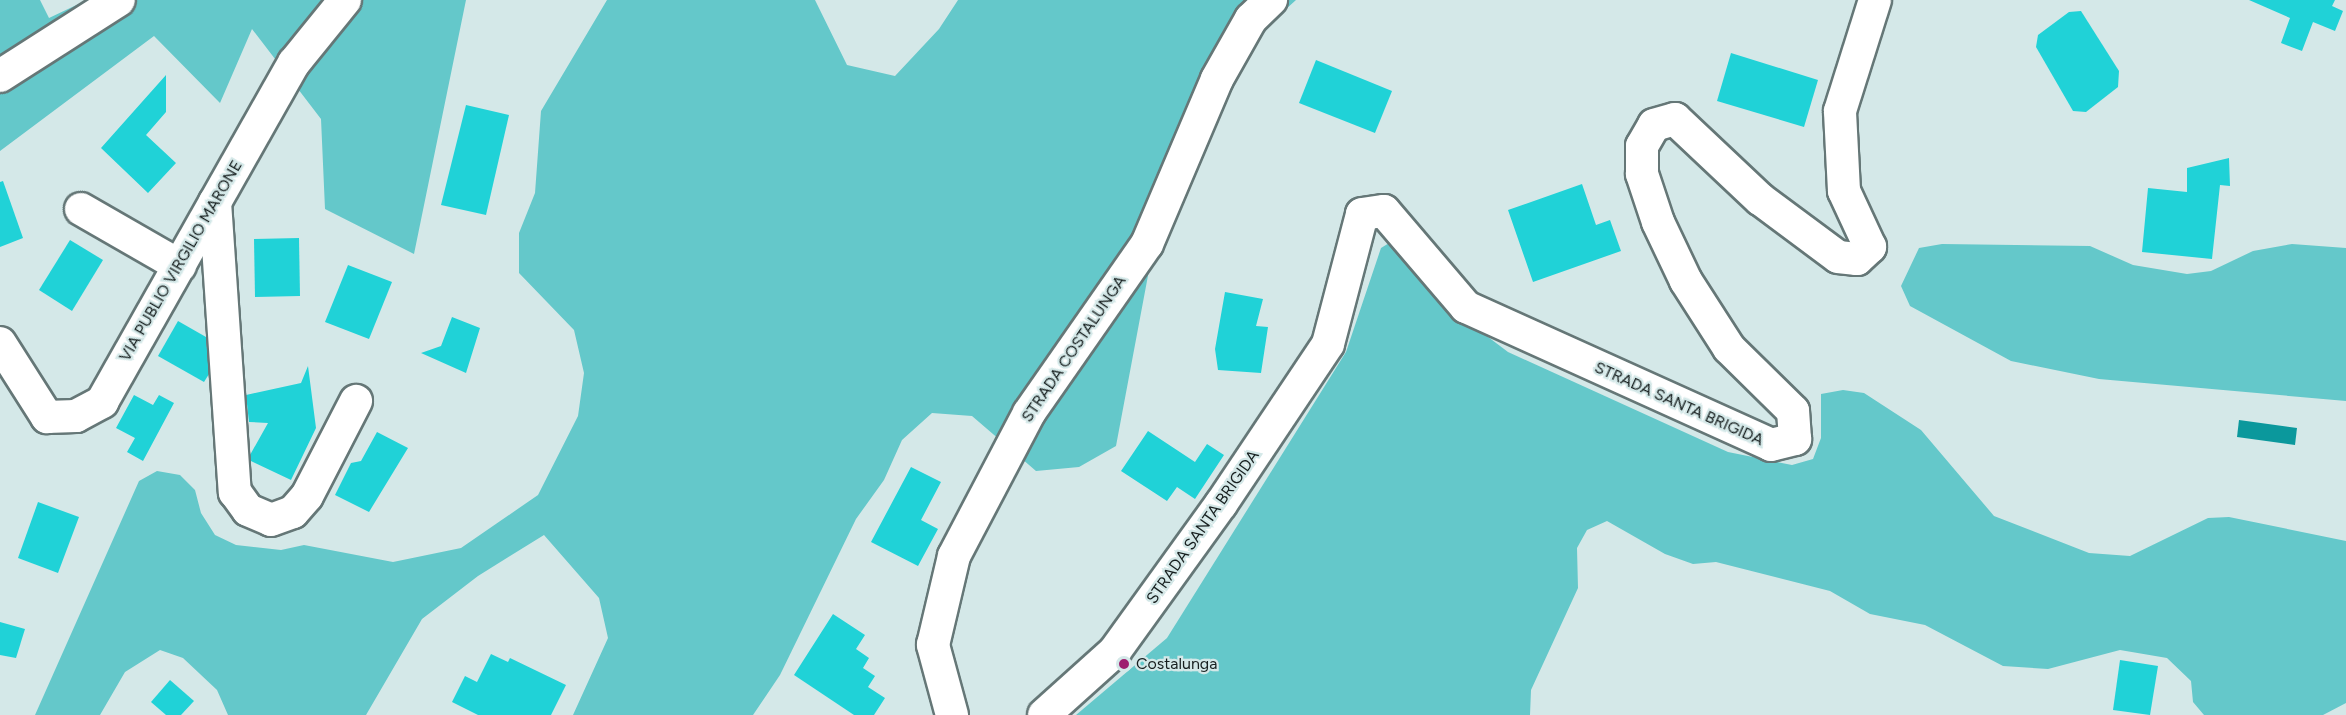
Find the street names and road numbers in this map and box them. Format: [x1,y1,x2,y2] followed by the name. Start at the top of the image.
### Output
[115,157,247,365] street label: VIA PUBLIO VIRGILIO MARONE
[1018,272,1130,426] street label: STRADA COSTALUNGA
[1591,358,1767,450] street label: STRADA SANTA BRIGIDA
[1143,447,1263,607] street label: STRADA SANTA BRIGIDA

